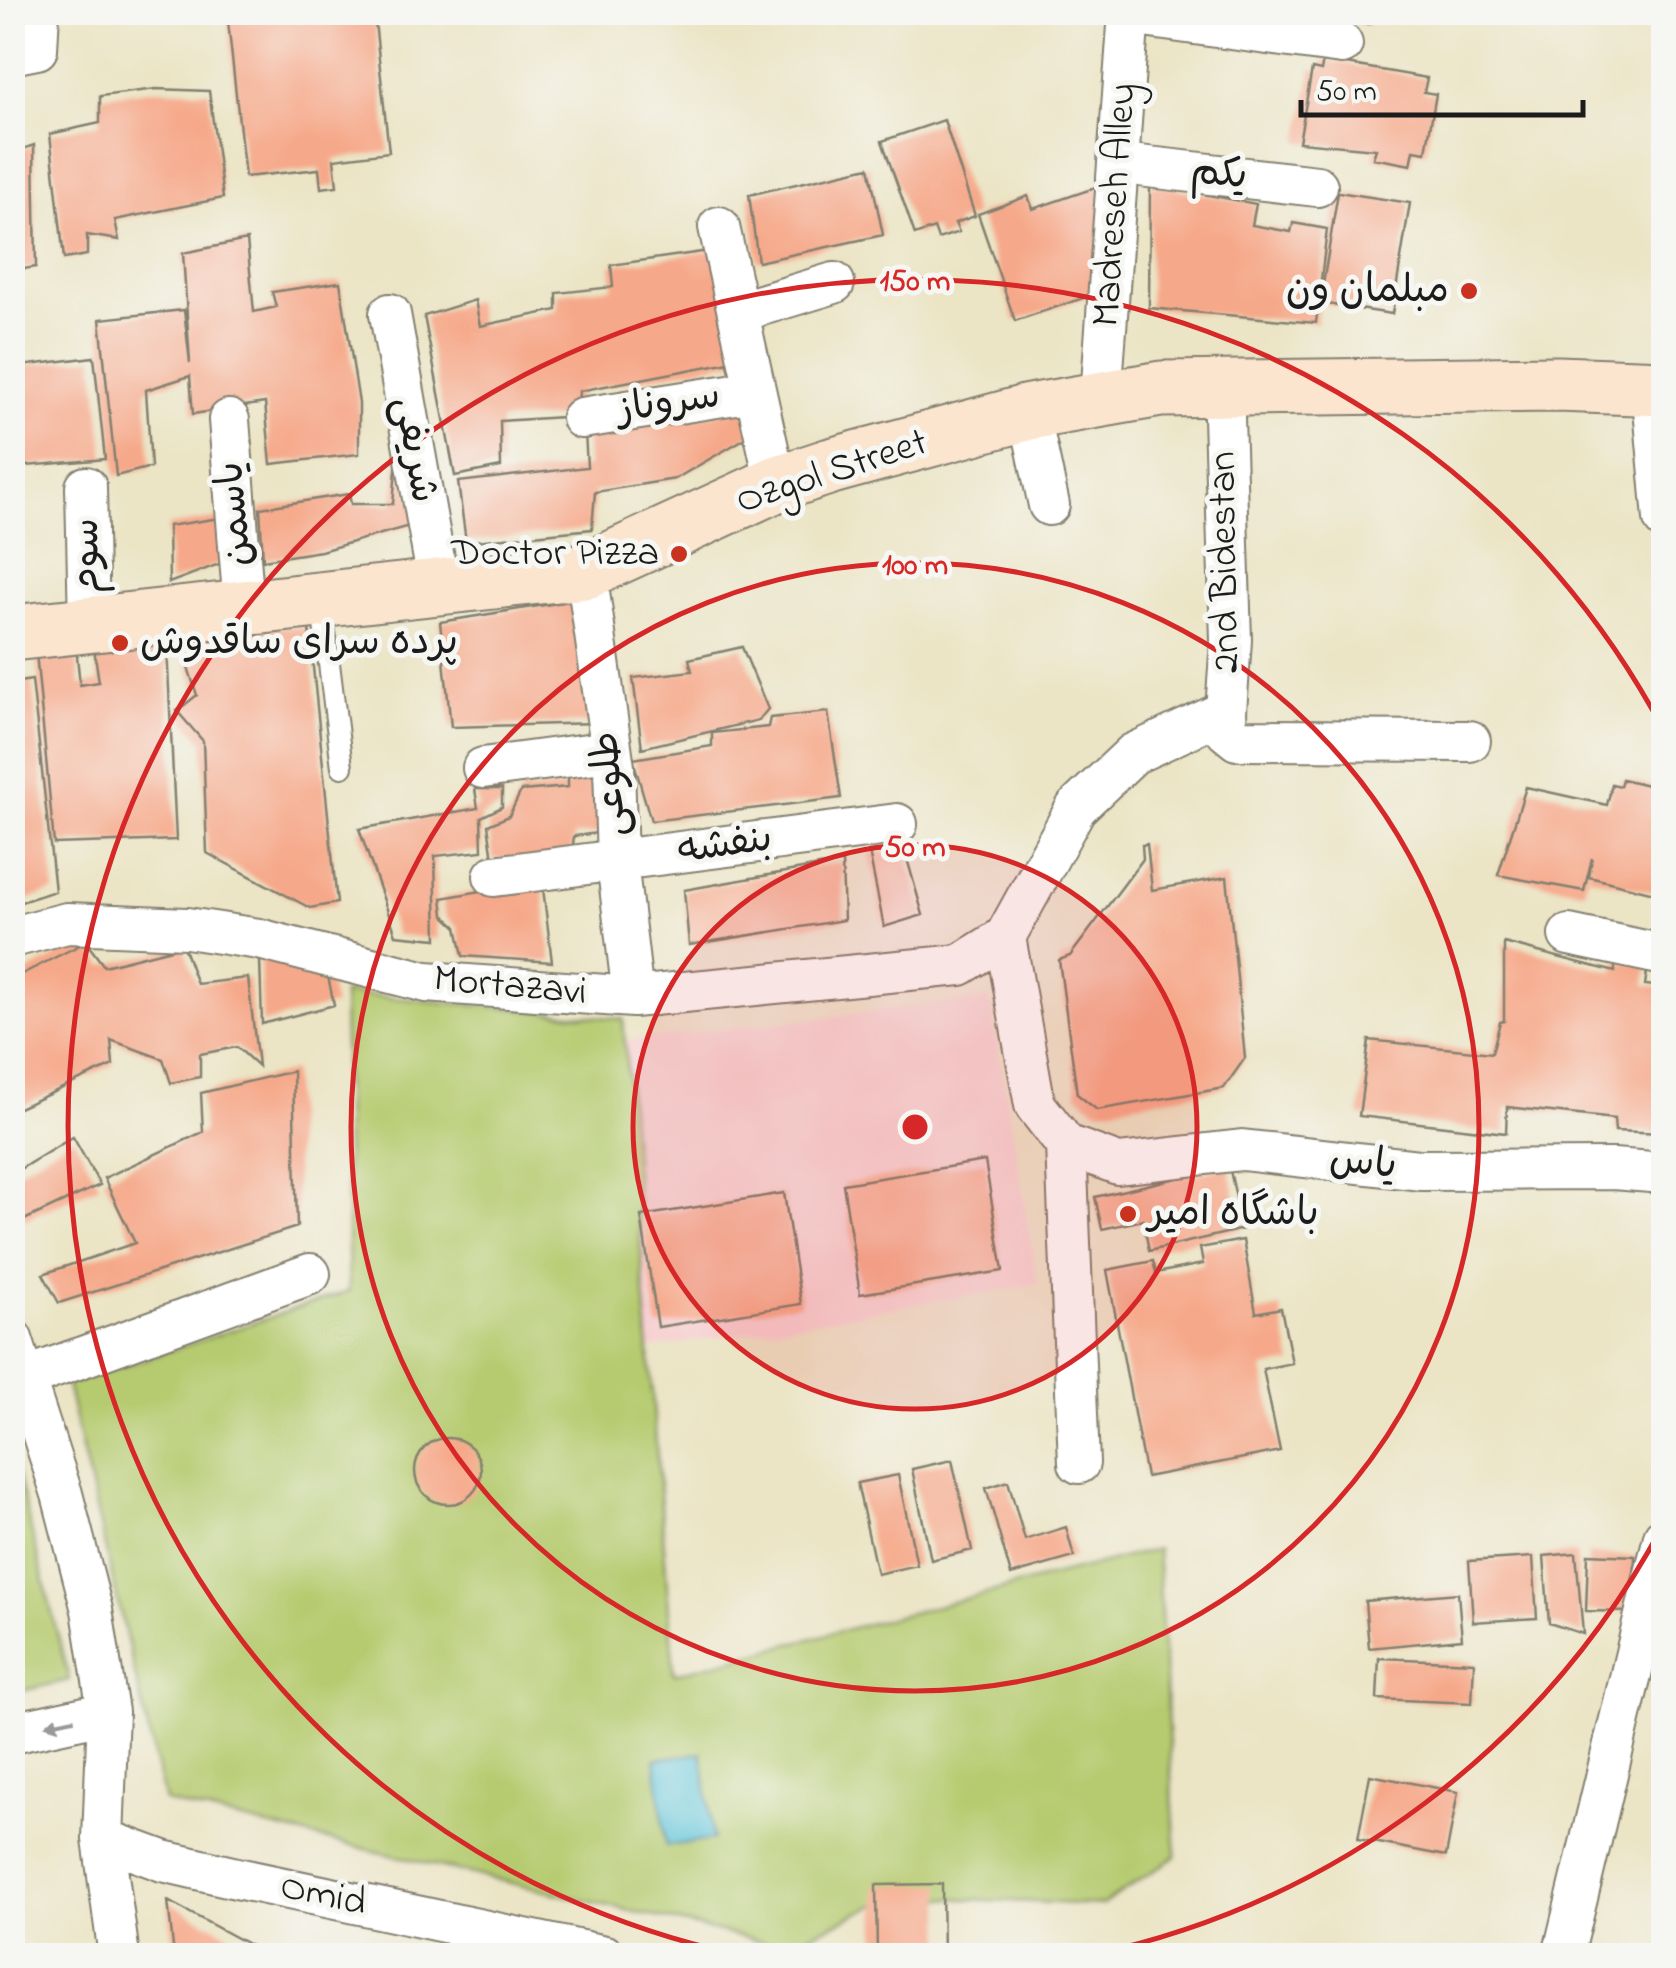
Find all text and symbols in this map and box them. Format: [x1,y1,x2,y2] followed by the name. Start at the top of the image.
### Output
[1301,55,1584,117] scale bar
[1316,71,1377,115] text: 50 m
[1078,81,1154,329] street label: Madreseh Alley
[1188,143,1250,207] street label: یکم
[880,261,950,305] text: 150 m
[1286,262,1449,321] place label: مبلمان ون
[1458,280,1480,302] marker: مبلمان ون
[610,367,725,442] street label: سروناز
[376,392,452,508] street label: شریفی
[729,414,935,532] street label: Ozgol Street
[1195,451,1257,673] street label: 2nd Bidestan
[202,459,270,569] street label: یاسمن
[58,518,118,594] street label: سوم
[450,525,659,584] place label: Doctor Pizza
[668,543,690,565] marker: Doctor Pizza
[882,545,948,589] text: 100 m
[140,614,458,673] place label: پرده سرای ساقدوش
[109,632,131,654] marker: پرده سرای ساقدوش
[577,729,645,839] street label: طلوعی
[674,810,776,882] street label: بنفشه
[885,827,945,871] text: 50 m
[431,951,589,1023] street label: Mortazavi
[897,1109,933,1145] centre of rings
[1326,1131,1400,1197] street label: یاس
[1145,1185,1319,1244] place label: باشگاه امیر
[1117,1203,1139,1225] marker: باشگاه امیر
[45,1715,76,1730] one-way arrow
[274,1858,372,1934] street label: Omid

